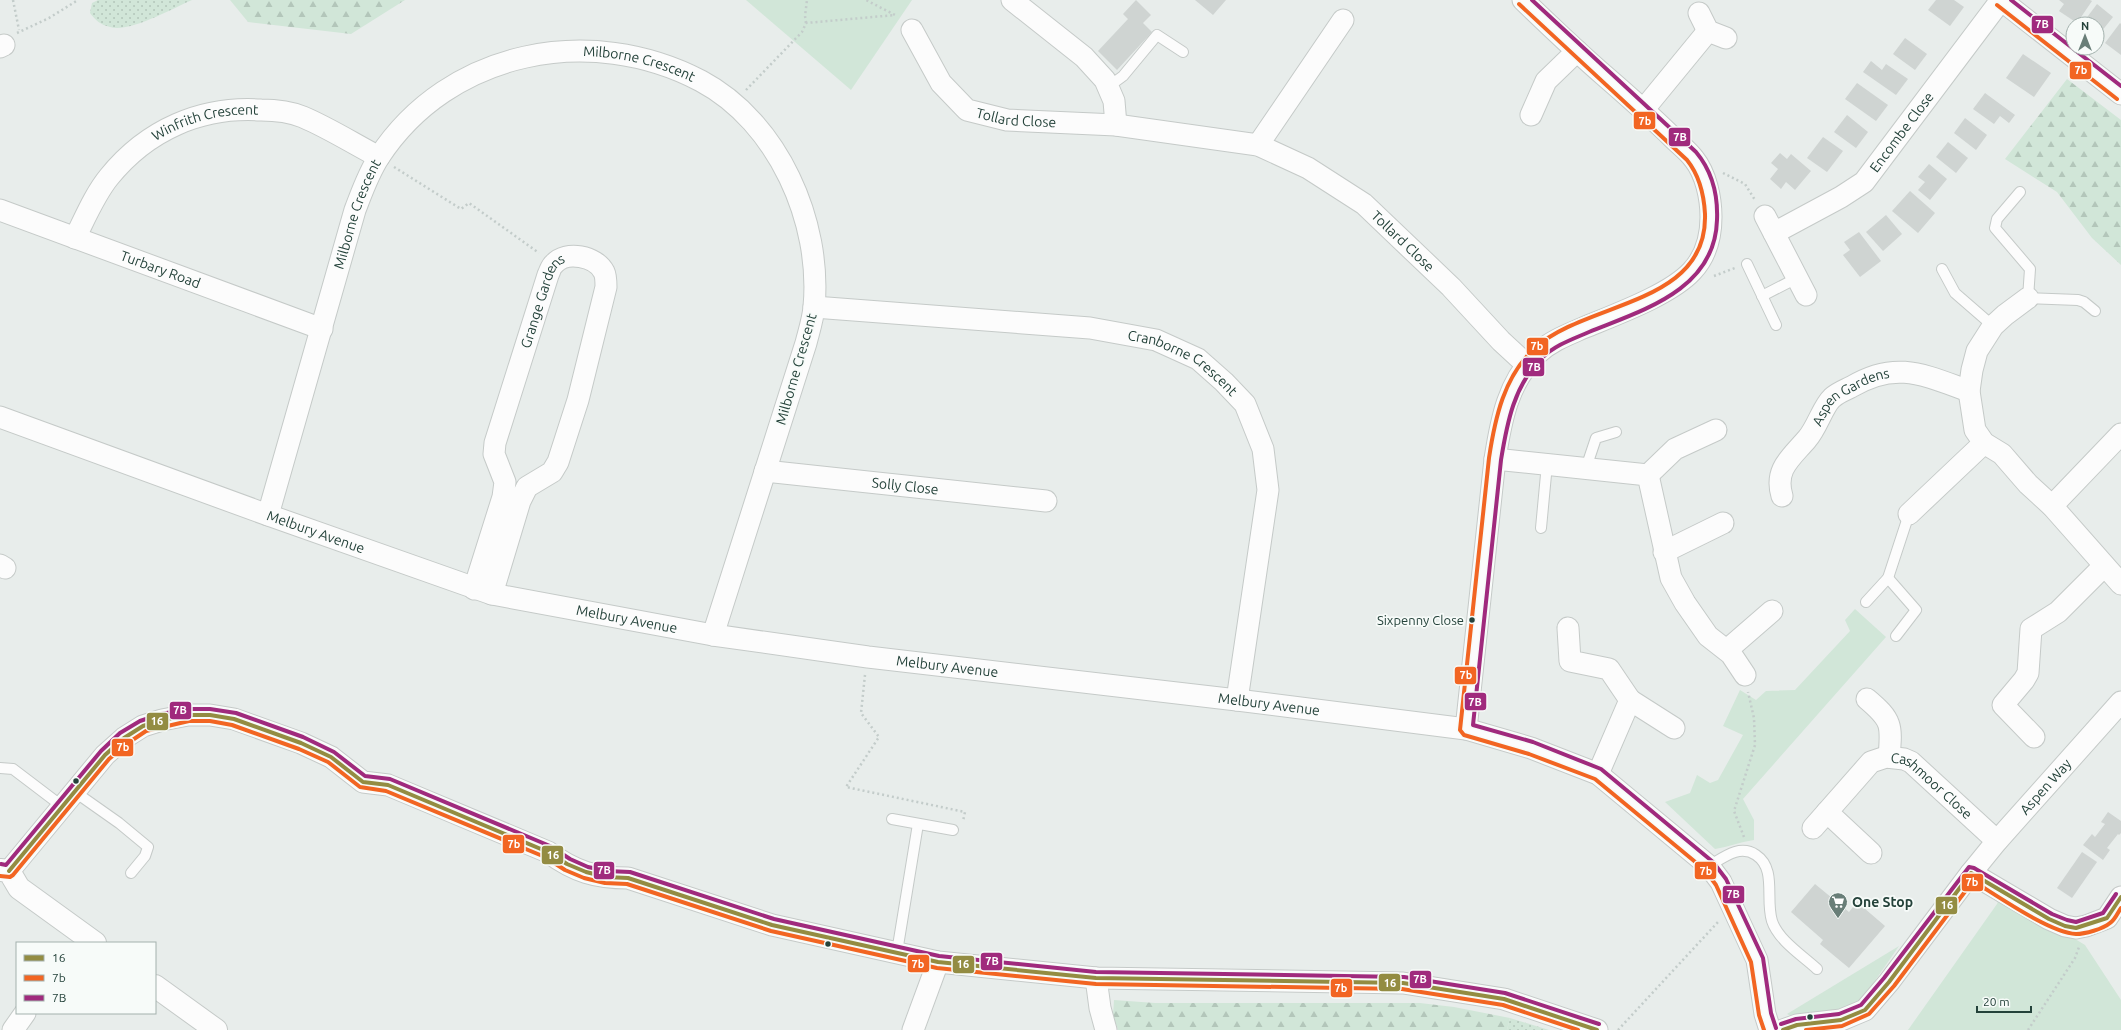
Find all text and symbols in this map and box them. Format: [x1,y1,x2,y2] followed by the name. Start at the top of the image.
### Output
[2031,15,2054,34] line badge: 7B
[2065,16,2105,56] north arrow
[2035,18,2049,30] text: 7B
[2081,20,2089,32] text: N
[583,43,698,85] street label: Milborne Crescent
[2069,61,2092,80] line badge: 7b
[2075,64,2088,76] text: 7b
[1866,89,1937,175] street label: Encombe Close
[149,102,259,144] street label: Winfrith Crescent
[974,105,1057,130] street label: Tollard Close
[1633,111,1656,130] line badge: 7b
[1639,115,1652,127] text: 7b
[1668,127,1691,147] line badge: 7B
[1673,131,1687,143] text: 7B
[331,156,384,271] street label: Milborne Crescent
[1368,207,1438,275] street label: Tollard Close
[118,247,203,291] street label: Turbary Road
[517,250,567,350] street label: Grange Gardens
[772,311,820,427] street label: Milborne Crescent
[1127,327,1241,399] street label: Cranborne Crescent
[1526,337,1549,356] line badge: 7b
[1531,340,1544,352] text: 7b
[1522,357,1545,377] line badge: 7B
[1527,361,1541,373] text: 7B
[1809,365,1890,429] street label: Aspen Gardens
[871,474,939,497] street label: Solly Close
[265,507,367,556] street label: Melbury Avenue
[575,602,679,636] street label: Melbury Avenue
[1377,613,1464,627] place label: Sixpenny Close
[1467,615,1477,625] marker: Sixpenny Close
[895,652,999,680] street label: Melbury Avenue
[1454,666,1477,685] line badge: 7b
[1460,669,1473,681] text: 7b
[1217,690,1321,718] street label: Melbury Avenue
[1464,692,1487,711] line badge: 7B
[1468,696,1482,708] text: 7B
[169,701,192,720] line badge: 7B
[173,704,187,716] text: 7B
[146,712,169,731] line badge: 16
[151,715,163,727] text: 16
[111,738,134,757] line badge: 7b
[117,741,130,753] text: 7b
[1890,750,1975,822] street label: Cashmoor Close
[2016,755,2075,818] street label: Aspen Way
[71,776,81,786] unlabelled marker
[502,834,525,854] line badge: 7b
[508,838,521,850] text: 7b
[541,845,564,865] line badge: 16
[547,849,559,861] text: 16
[593,861,615,880] line badge: 7B
[1694,861,1717,880] line badge: 7b
[597,864,611,876] text: 7B
[1700,865,1713,877] text: 7b
[1961,873,1984,892] line badge: 7b
[1966,876,1979,888] text: 7b
[1722,885,1745,904] line badge: 7B
[1726,888,1740,900] text: 7B
[1827,891,1849,919] supermarket icon: One Stop
[1852,894,1913,910] place label: One Stop
[1935,896,1958,915] line badge: 16
[1941,899,1953,911] text: 16
[823,939,833,949] unlabelled marker
[16,942,156,1014] legend
[52,951,66,964] text: 16
[980,952,1003,971] line badge: 7B
[907,954,930,973] line badge: 7b
[952,955,975,974] line badge: 16
[985,955,999,967] text: 7B
[912,958,925,970] text: 7b
[957,958,969,970] text: 16
[1409,970,1432,989] line badge: 7B
[52,971,66,984] text: 7b
[1378,973,1401,992] line badge: 16
[1413,973,1427,985] text: 7B
[1384,977,1396,989] text: 16
[1330,978,1353,998] line badge: 7b
[1335,982,1348,994] text: 7b
[1977,988,2031,1014] scale bar
[52,991,66,1004] text: 7B
[1983,995,2010,1008] text: 20 m
[1805,1012,1815,1022] unlabelled marker

